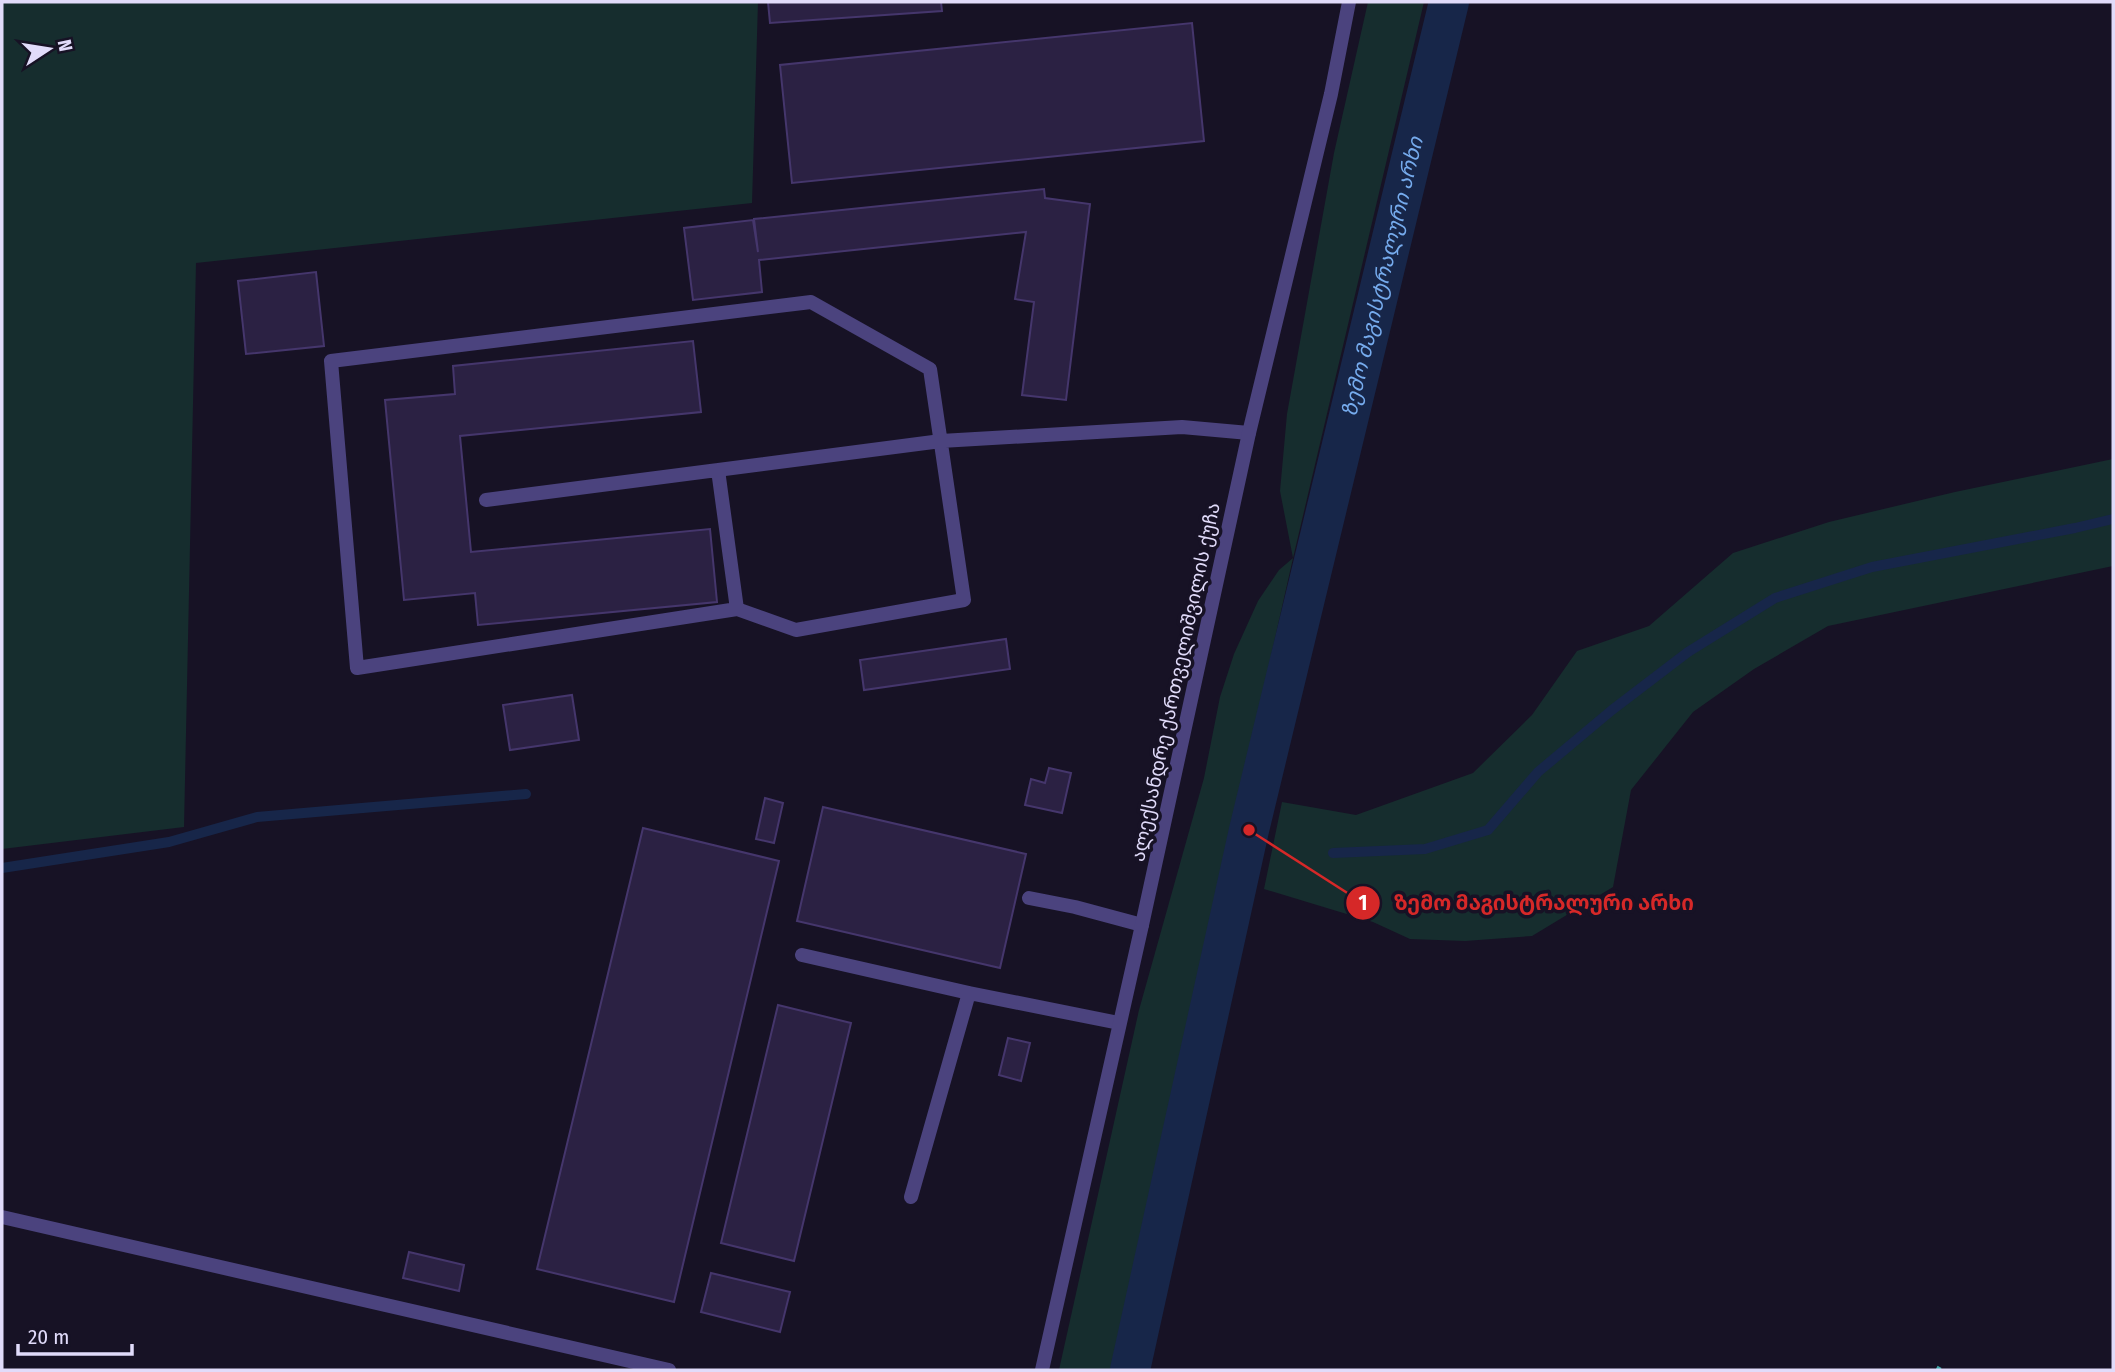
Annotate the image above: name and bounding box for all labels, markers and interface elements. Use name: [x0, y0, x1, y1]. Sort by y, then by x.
north arrow: [14, 14, 84, 84]
text: N: [53, 38, 78, 54]
water label: ზემო მაგისტრალური არხი: [1336, 133, 1429, 419]
street label: ალექსანდრე ქართველიშვილის ქუჩა: [1126, 501, 1226, 864]
callout: ზემო მაგისტრალური არხი: [1345, 882, 1708, 924]
text: 1: [1359, 890, 1367, 916]
text: ზემო მაგისტრალური არხი: [1394, 890, 1694, 916]
scale bar: [18, 1312, 131, 1356]
text: 20 m: [28, 1324, 69, 1350]

